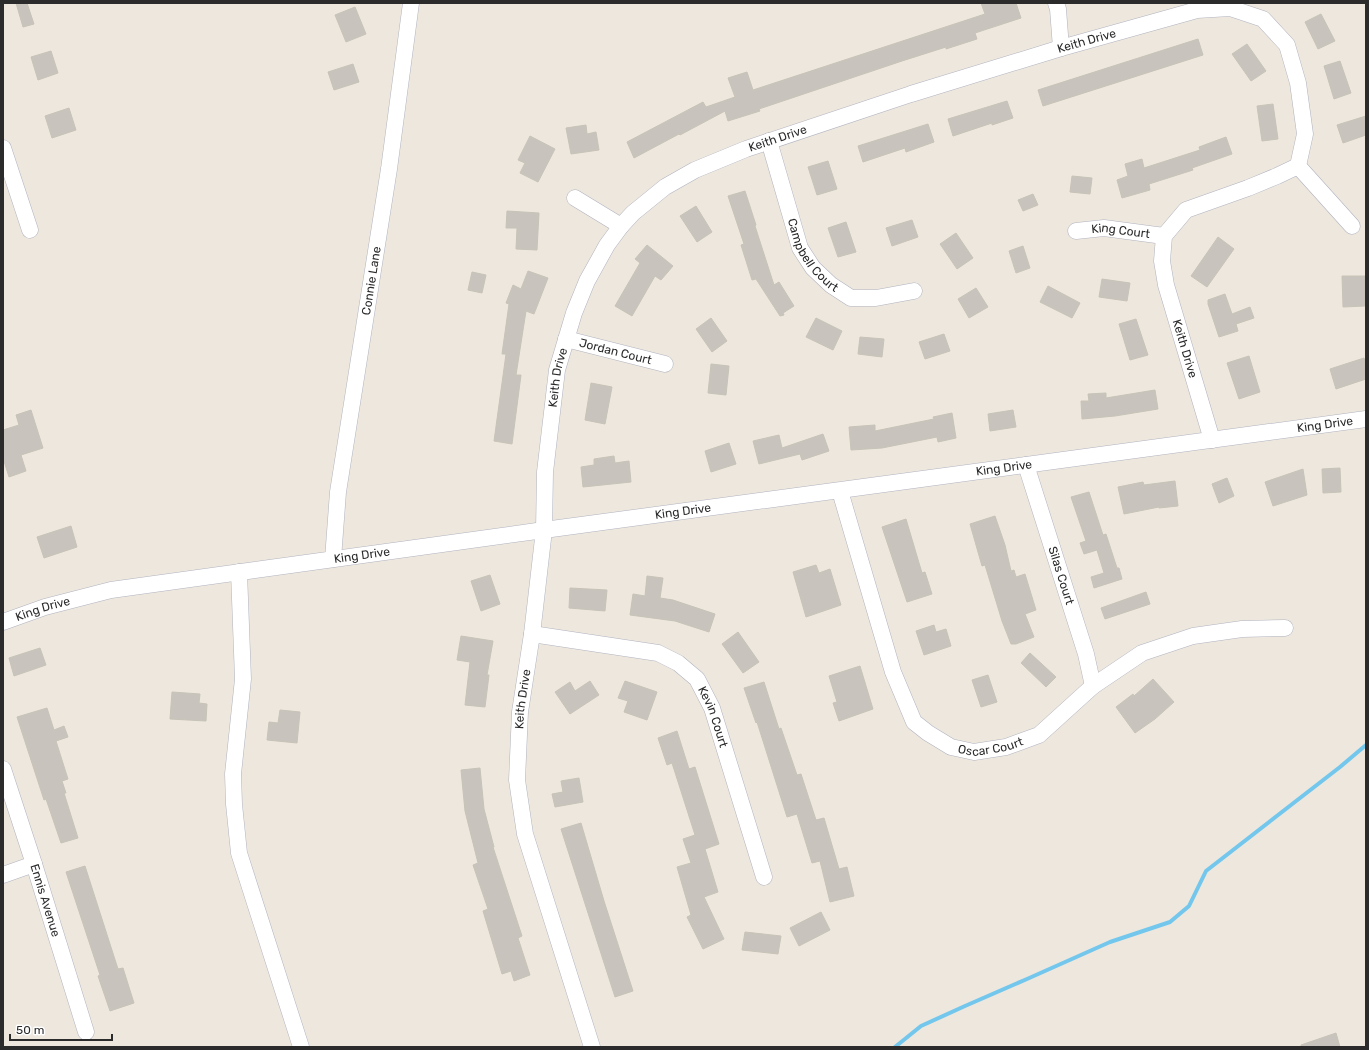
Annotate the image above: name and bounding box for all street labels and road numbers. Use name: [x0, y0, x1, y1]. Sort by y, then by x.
street label: Keith Drive: [1055, 26, 1118, 56]
street label: Keith Drive: [747, 122, 809, 155]
street label: Campbell Court: [785, 217, 841, 295]
street label: King Court: [1091, 221, 1151, 241]
street label: Connie Lane: [359, 245, 384, 316]
street label: Keith Drive: [1170, 318, 1200, 380]
street label: Jordan Court: [578, 336, 653, 367]
street label: Keith Drive: [546, 346, 570, 408]
street label: King Drive: [1296, 414, 1354, 435]
street label: King Drive: [975, 457, 1033, 479]
street label: King Drive: [654, 501, 712, 522]
street label: King Drive: [333, 544, 391, 566]
street label: Silas Court: [1045, 545, 1077, 607]
street label: King Drive: [14, 594, 72, 624]
street label: Keith Drive: [512, 668, 534, 729]
street label: Kevin Court: [695, 684, 731, 750]
street label: Oscar Court: [957, 734, 1025, 759]
street label: Ennis Avenue: [27, 862, 63, 939]

